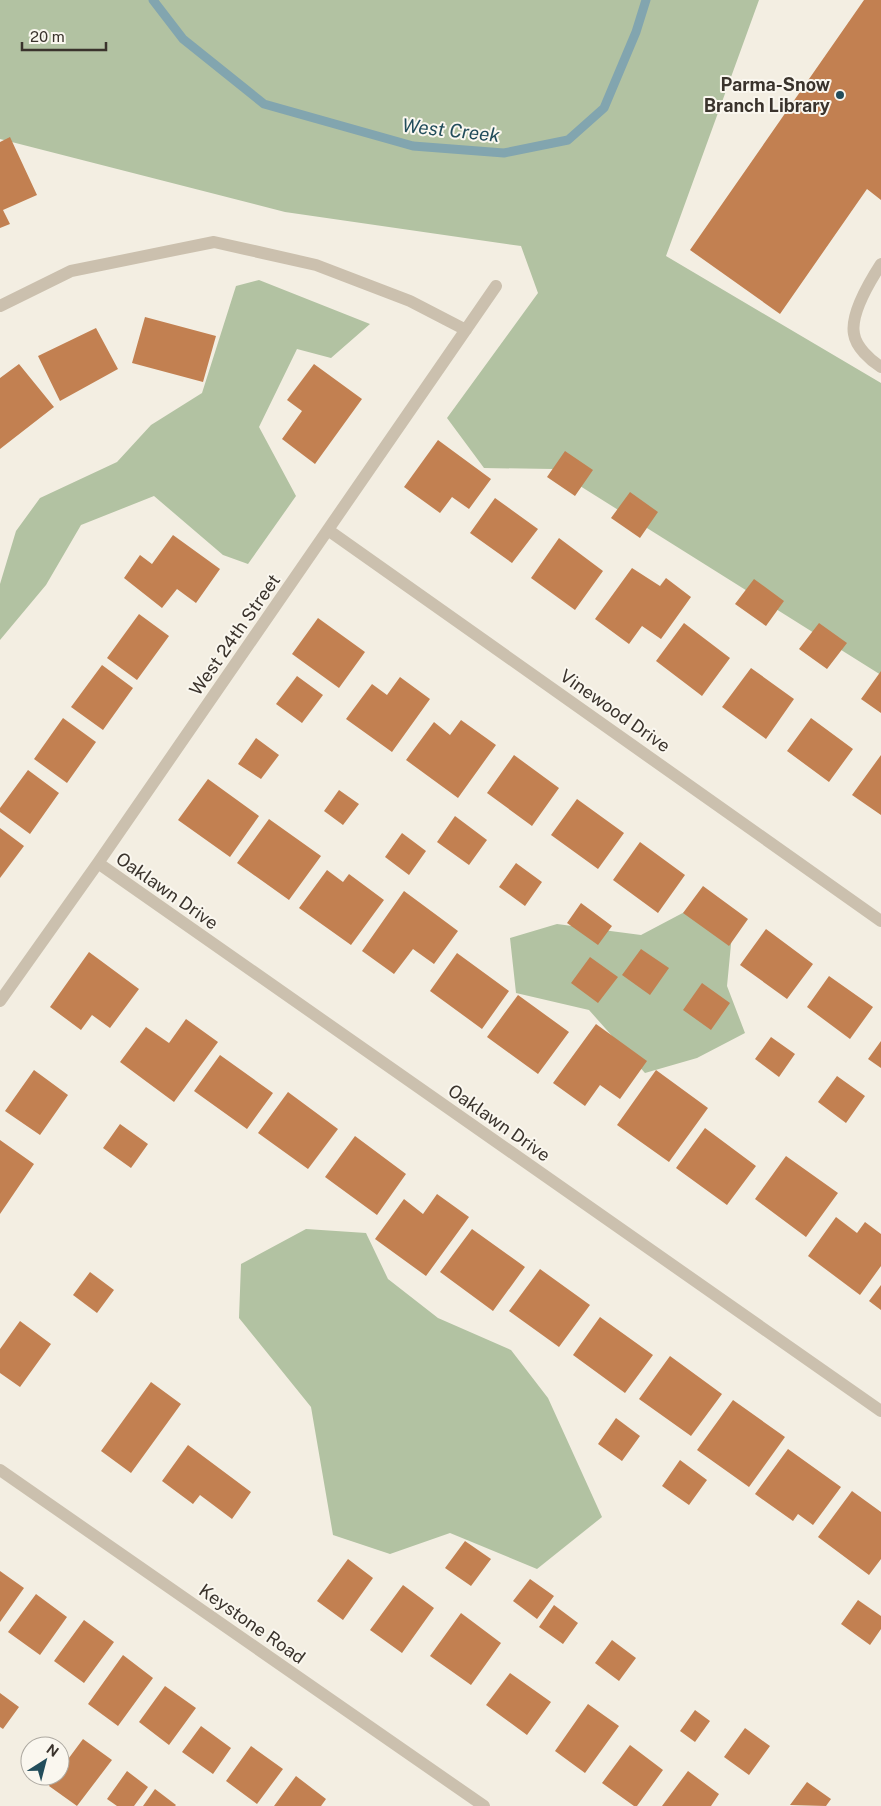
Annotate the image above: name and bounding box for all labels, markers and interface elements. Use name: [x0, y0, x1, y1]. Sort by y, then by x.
scale bar: [22, 20, 106, 52]
text: 20 m: [30, 28, 65, 45]
place label: Parma-Snow Branch Library: [704, 74, 830, 116]
marker: Parma-Snow Branch Library: [834, 89, 846, 101]
water label: West Creek: [401, 114, 502, 146]
street label: West 24th Street: [185, 570, 284, 699]
street label: Vinewood Drive: [556, 665, 674, 756]
street label: Oaklawn Drive: [112, 848, 222, 934]
street label: Oaklawn Drive: [444, 1080, 554, 1166]
street label: Keystone Road: [195, 1579, 309, 1668]
north arrow: [20, 1736, 70, 1786]
text: N: [44, 1741, 62, 1760]

